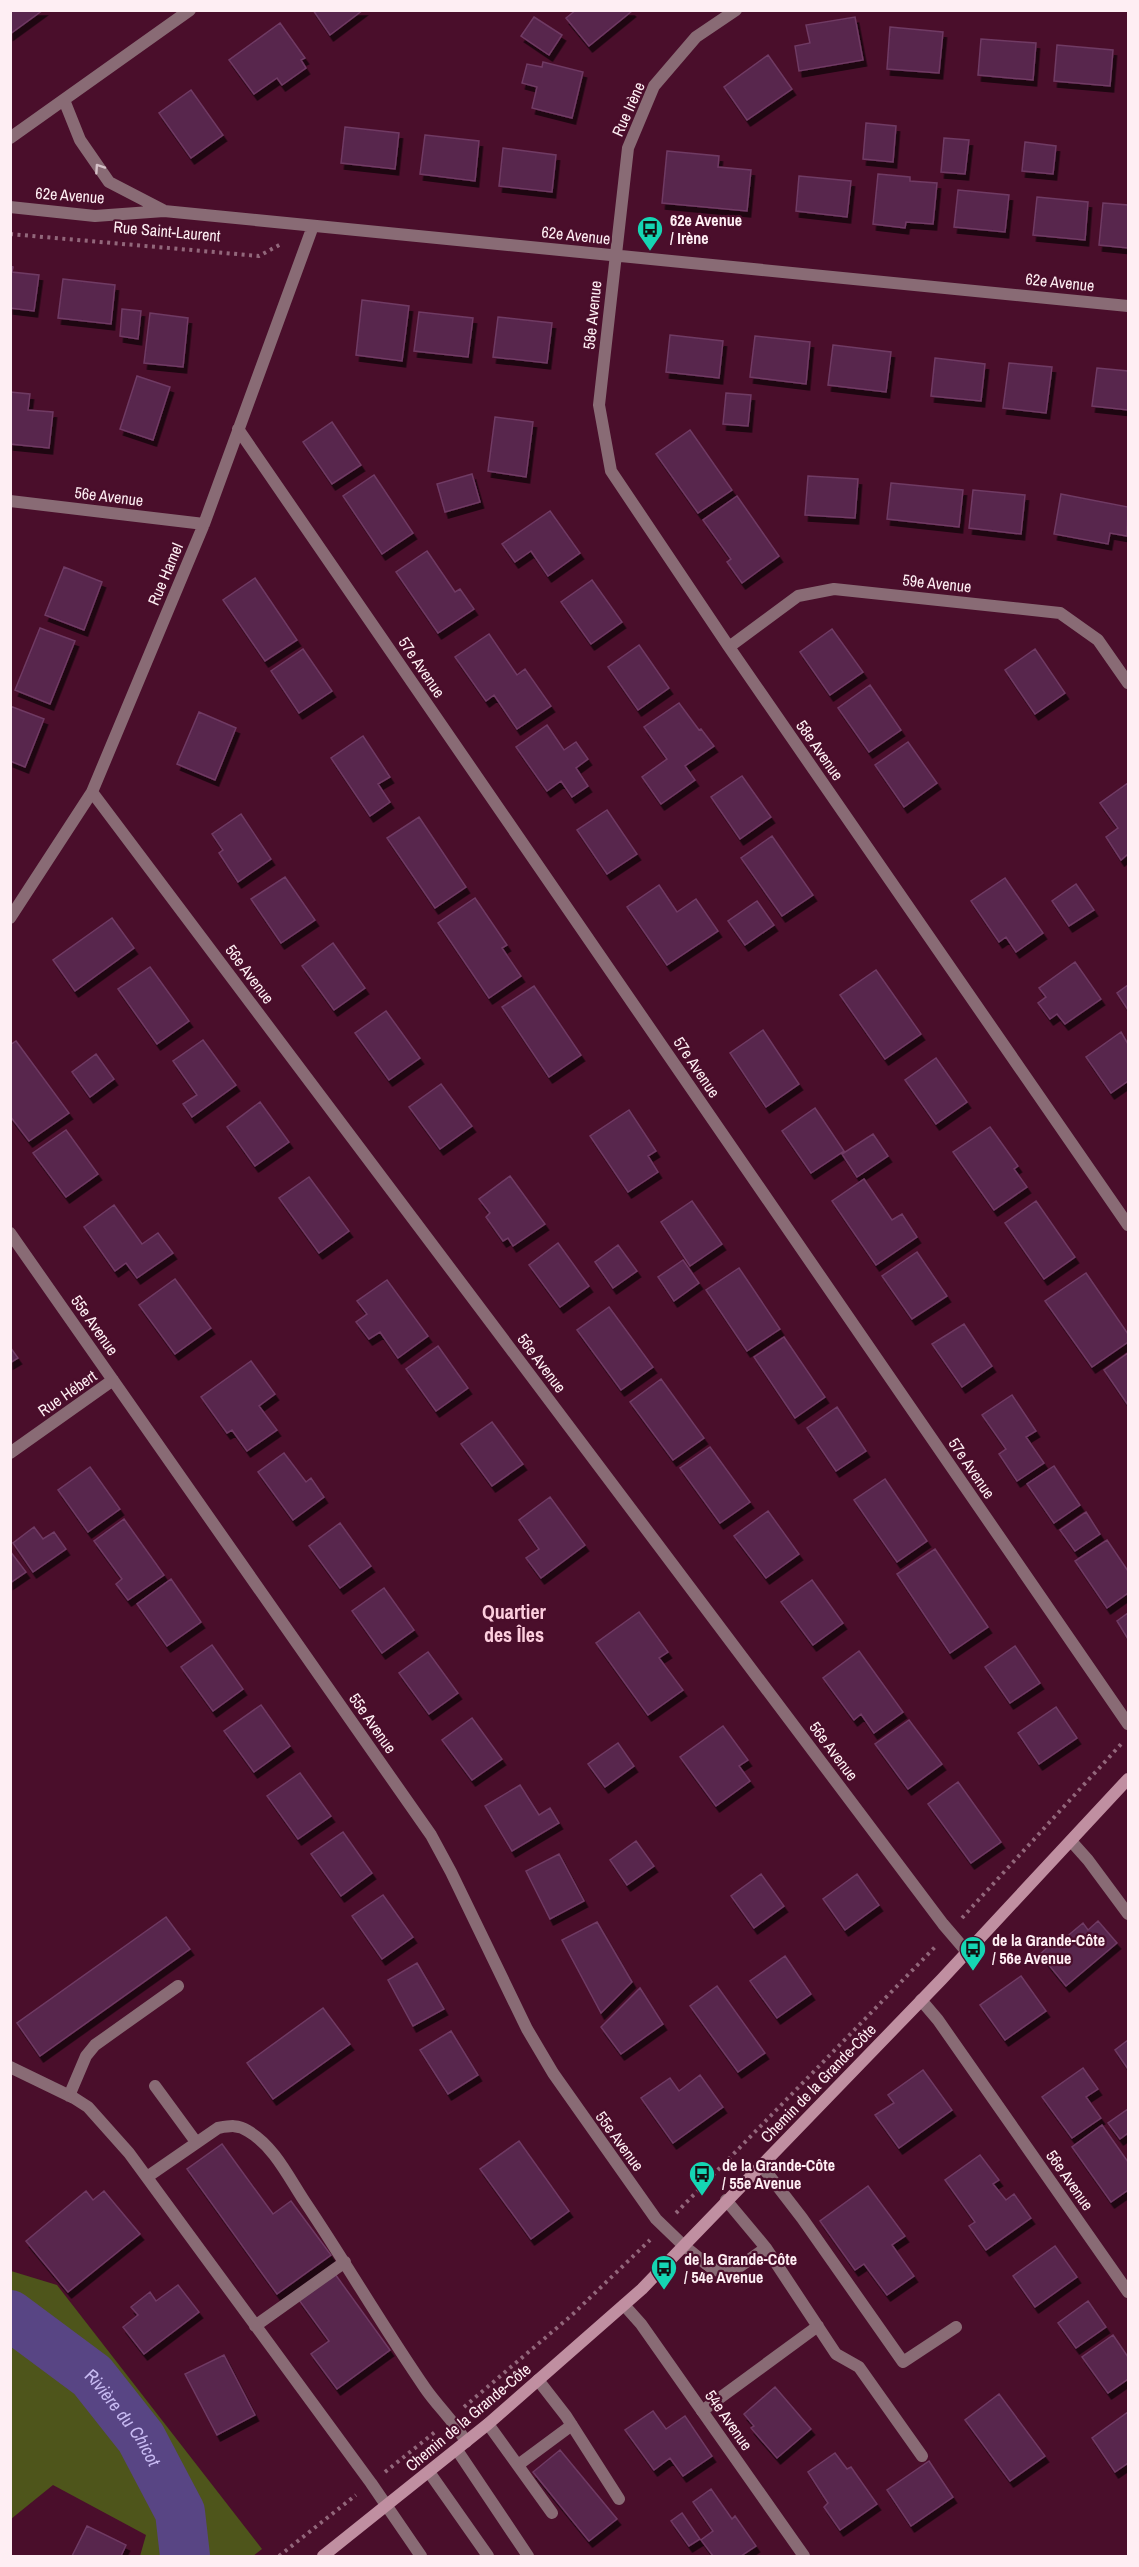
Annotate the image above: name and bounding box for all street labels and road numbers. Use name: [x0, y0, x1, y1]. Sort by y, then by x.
street label: Rue Irène: [606, 78, 650, 140]
street label: 62e Avenue: [35, 182, 105, 208]
street label: Rue Saint-Laurent: [113, 215, 222, 247]
street label: 62e Avenue: [540, 220, 612, 250]
street label: 62e Avenue: [1024, 267, 1096, 297]
street label: 58e Avenue: [577, 279, 607, 351]
street label: 56e Avenue: [73, 481, 145, 511]
street label: Rue Hamel: [142, 539, 188, 609]
street label: 59e Avenue: [901, 568, 973, 598]
street label: 57e Avenue: [394, 632, 450, 702]
street label: 58e Avenue: [791, 715, 849, 785]
street label: 56e Avenue: [220, 940, 280, 1008]
street label: 57e Avenue: [669, 1032, 725, 1102]
street label: 55e Avenue: [66, 1290, 124, 1360]
street label: 56e Avenue: [512, 1329, 572, 1397]
street label: Rue Hébert: [33, 1365, 101, 1421]
street label: 57e Avenue: [944, 1433, 1000, 1503]
street label: 55e Avenue: [344, 1688, 402, 1758]
street label: 56e Avenue: [804, 1717, 864, 1785]
street label: Chemin de la Grande-Côte: [755, 2019, 881, 2147]
street label: 55e Avenue: [591, 2107, 649, 2175]
street label: 56e Avenue: [1041, 2145, 1099, 2215]
street label: Chemin de la Grande-Côte: [401, 2358, 535, 2476]
street label: 54e Avenue: [700, 2385, 758, 2455]

